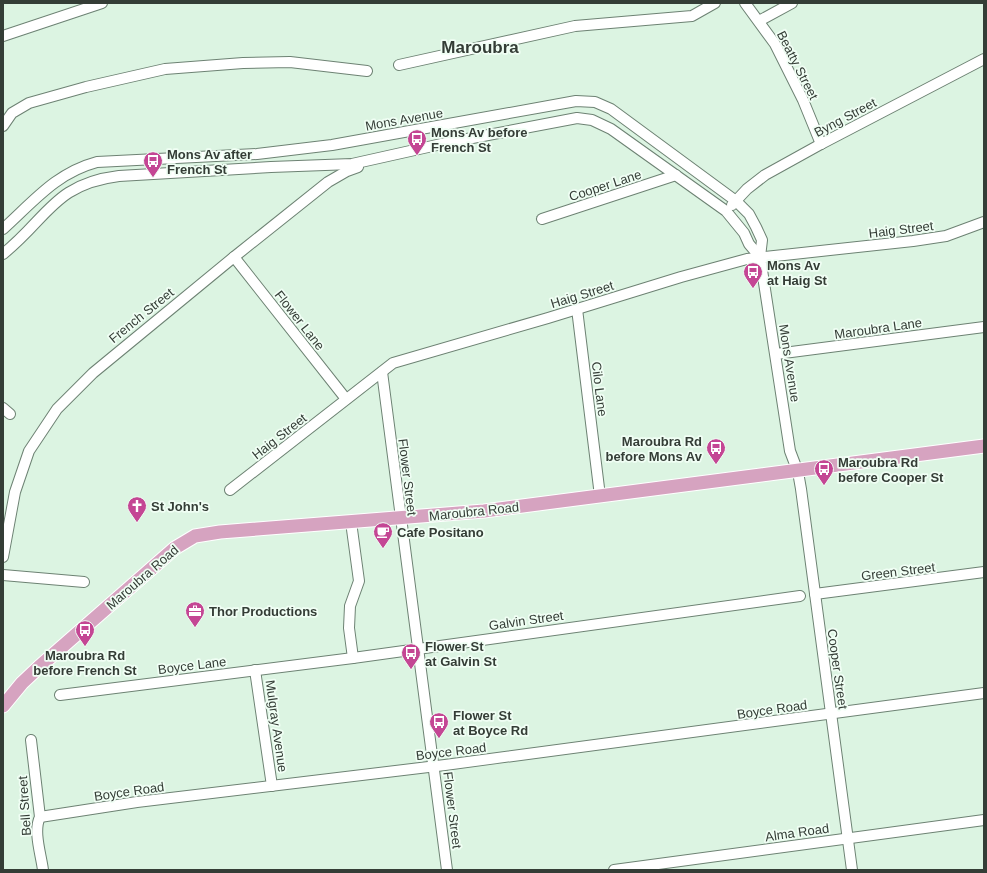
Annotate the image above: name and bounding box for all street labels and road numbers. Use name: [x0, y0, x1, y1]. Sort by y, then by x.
street label: Beatty Street: [774, 28, 821, 102]
street label: Byng Street: [812, 95, 879, 140]
street label: Mons Avenue: [364, 105, 444, 134]
street label: Cooper Lane: [567, 167, 643, 204]
street label: Haig Street: [868, 218, 935, 241]
street label: Haig Street: [549, 278, 616, 311]
street label: French Street: [106, 285, 177, 346]
street label: Flower Lane: [272, 288, 328, 353]
street label: Maroubra Lane: [833, 315, 923, 342]
street label: Mons Avenue: [776, 323, 803, 403]
street label: Cilo Lane: [589, 361, 610, 417]
street label: Haig Street: [249, 410, 310, 462]
street label: Flower Street: [395, 438, 420, 517]
street label: Maroubra Road: [428, 499, 520, 524]
street label: Maroubra Road: [103, 542, 181, 613]
street label: Green Street: [860, 559, 936, 583]
street label: Galvin Street: [488, 608, 565, 633]
street label: Cooper Street: [824, 628, 851, 711]
street label: Boyce Lane: [157, 654, 227, 677]
street label: Mulgray Avenue: [263, 679, 290, 773]
street label: Boyce Road: [736, 697, 808, 722]
street label: Boyce Road: [415, 740, 487, 763]
street label: Flower Street: [440, 771, 465, 850]
street label: Bell Street: [15, 775, 34, 836]
street label: Boyce Road: [93, 779, 165, 804]
street label: Alma Road: [764, 821, 830, 844]

